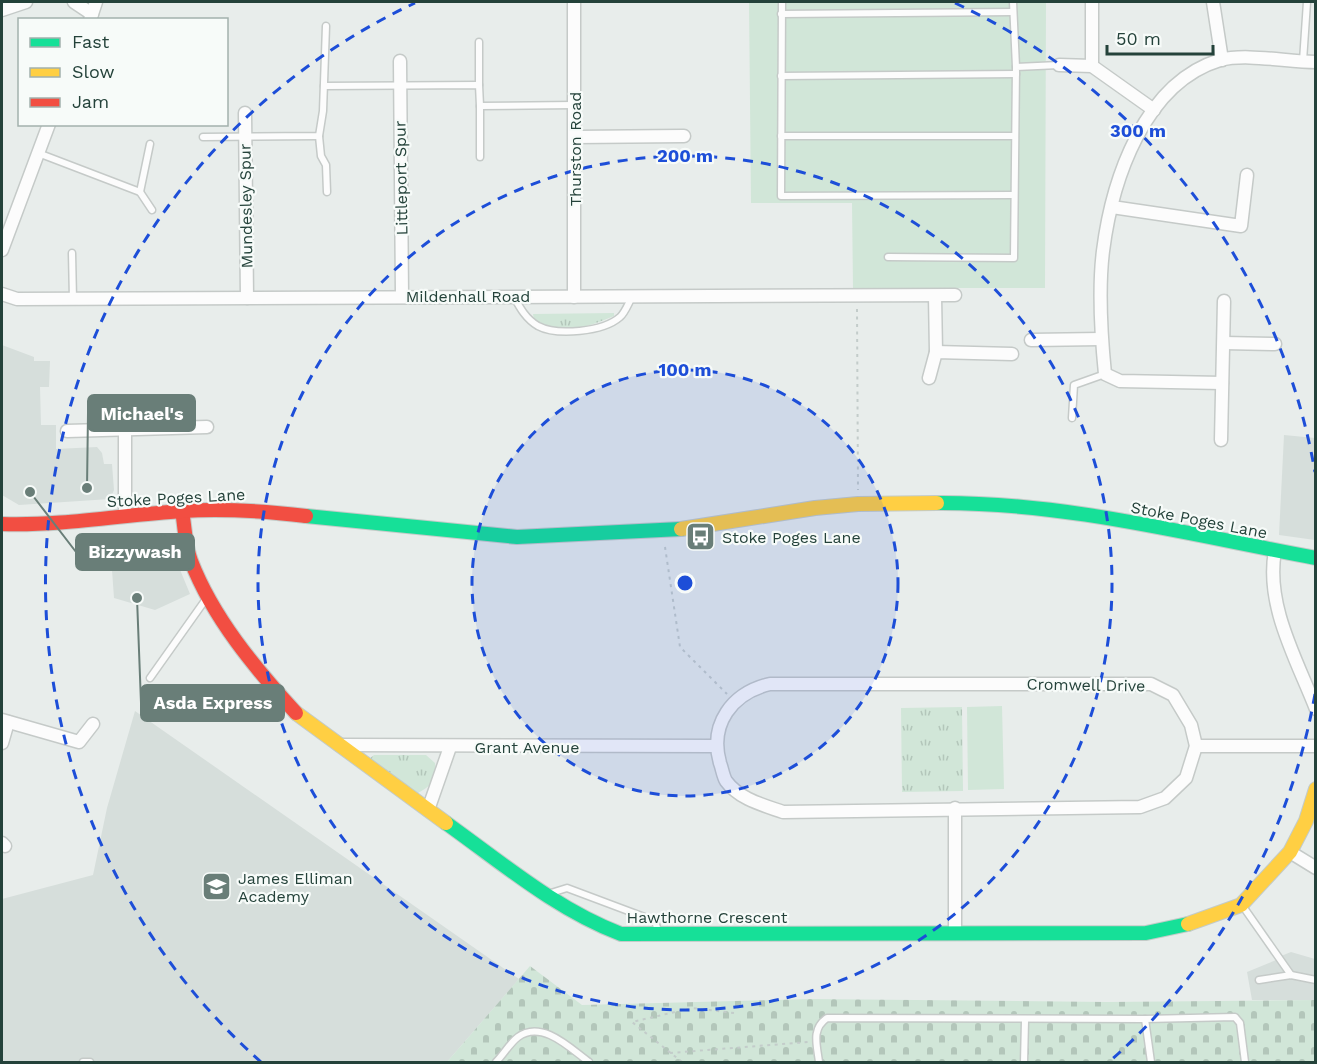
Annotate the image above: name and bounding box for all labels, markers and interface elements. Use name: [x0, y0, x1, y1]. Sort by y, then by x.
legend: [18, 18, 228, 126]
scale bar: [1107, 18, 1214, 56]
text: 50 m: [1116, 28, 1161, 49]
text: Fast: [72, 31, 110, 52]
text: Slow: [72, 61, 115, 82]
text: Jam: [72, 91, 109, 112]
street label: Thurston Road: [566, 92, 585, 206]
street label: Littleport Spur: [390, 120, 412, 236]
text: 300 m: [1110, 120, 1166, 141]
street label: Mundesley Spur: [235, 143, 257, 269]
text: 200 m: [657, 145, 713, 166]
street label: Mildenhall Road: [406, 287, 530, 306]
text: 100 m: [658, 359, 712, 380]
callout: Michael's: [88, 395, 195, 431]
text: Michael's: [100, 403, 184, 424]
street label: Stoke Poges Lane: [106, 485, 246, 511]
street label: Stoke Poges Lane: [1129, 497, 1269, 543]
bus stop icon: Stoke Poges Lane: [685, 521, 717, 553]
place label: Stoke Poges Lane: [722, 528, 861, 547]
callout: Bizzywash: [76, 534, 194, 570]
text: Bizzywash: [88, 541, 182, 562]
centre of rings: [675, 573, 695, 593]
street label: Cromwell Drive: [1026, 674, 1146, 696]
callout: Asda Express: [141, 685, 284, 721]
text: Asda Express: [154, 692, 273, 713]
street label: Grant Avenue: [475, 738, 579, 757]
place label: James Elliman Academy: [238, 869, 353, 906]
school or university icon: James Elliman Academy: [201, 871, 233, 903]
street label: Hawthorne Crescent: [627, 908, 788, 927]

